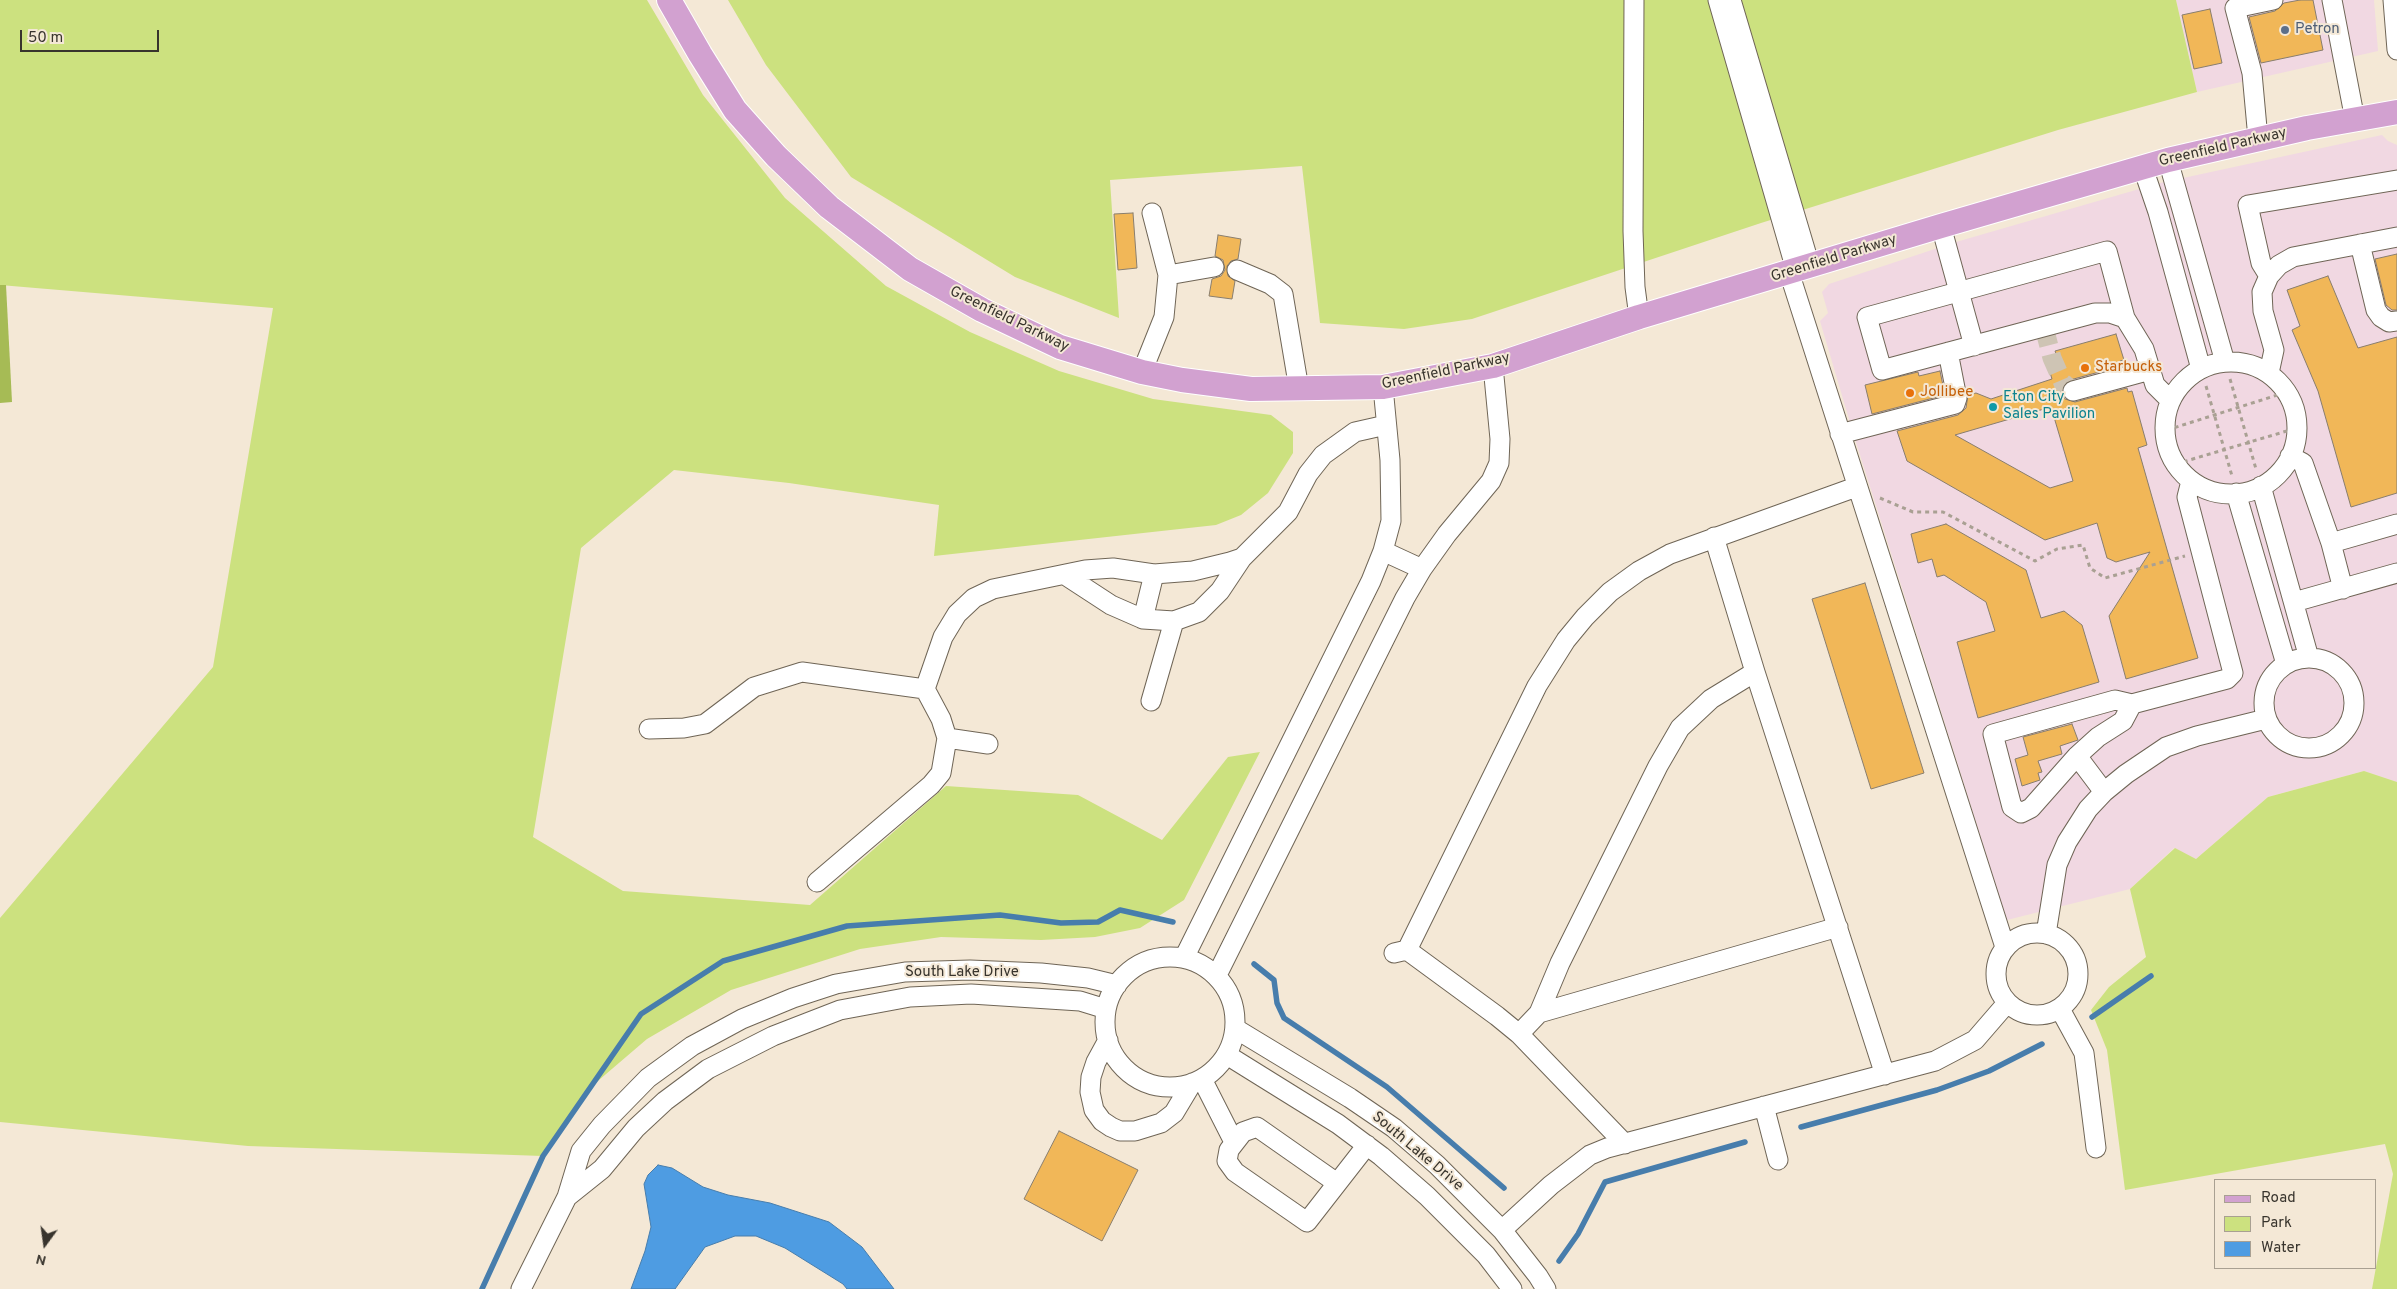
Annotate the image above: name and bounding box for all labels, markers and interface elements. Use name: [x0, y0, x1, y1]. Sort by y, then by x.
scale bar: [22, 20, 161, 52]
place label: Petron: [2295, 21, 2340, 39]
marker: Petron: [2279, 24, 2291, 36]
text: 50 m: [28, 29, 63, 48]
street label: Greenfield Parkway: [2157, 125, 2289, 171]
street label: Greenfield Parkway: [1769, 231, 1899, 287]
street label: Greenfield Parkway: [946, 283, 1072, 357]
street label: Greenfield Parkway: [1380, 350, 1512, 394]
place label: Starbucks: [2095, 359, 2162, 377]
marker: Starbucks: [2079, 362, 2091, 374]
place label: Jollibee: [1920, 384, 1973, 402]
marker: Jollibee: [1904, 387, 1916, 399]
place label: Eton City Sales Pavilion: [2003, 389, 2095, 424]
marker: Eton City Sales Pavilion: [1987, 401, 1999, 413]
street label: South Lake Drive: [905, 964, 1019, 982]
street label: South Lake Drive: [1368, 1109, 1466, 1195]
legend: [2214, 1179, 2377, 1269]
text: Road: [2261, 1189, 2296, 1208]
text: Park: [2261, 1214, 2292, 1233]
north arrow: [20, 1219, 70, 1269]
text: Water: [2261, 1239, 2300, 1258]
text: N: [34, 1250, 48, 1269]

